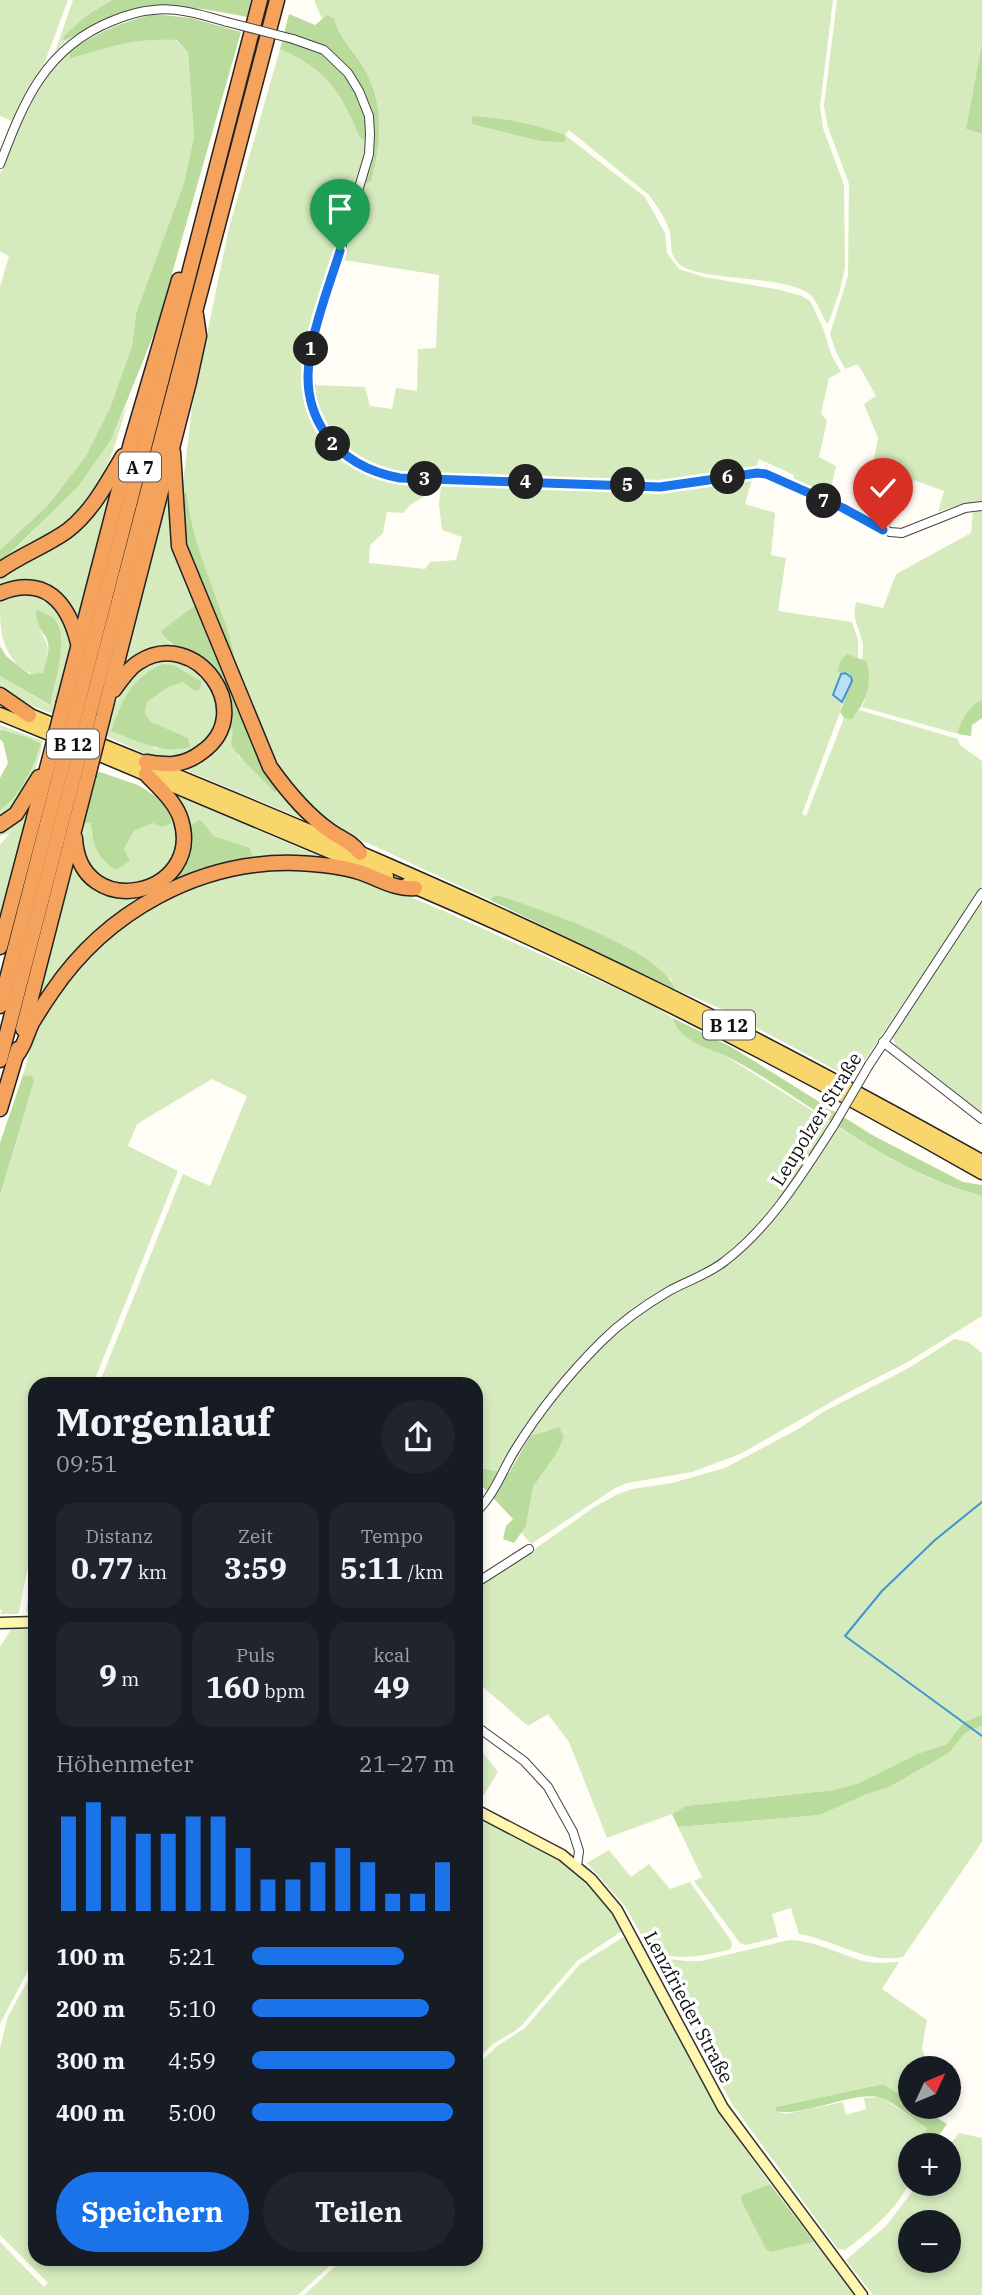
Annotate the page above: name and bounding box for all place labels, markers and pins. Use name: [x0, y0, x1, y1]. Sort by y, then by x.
pin: [310, 179, 370, 251]
pin: 1: [294, 332, 328, 366]
pin: 2: [316, 426, 350, 462]
pin: [853, 458, 913, 530]
pin: 6: [710, 460, 746, 494]
pin: 3: [408, 462, 442, 496]
pin: 4: [508, 464, 544, 500]
pin: 5: [610, 468, 646, 503]
pin: 7: [806, 484, 842, 518]

